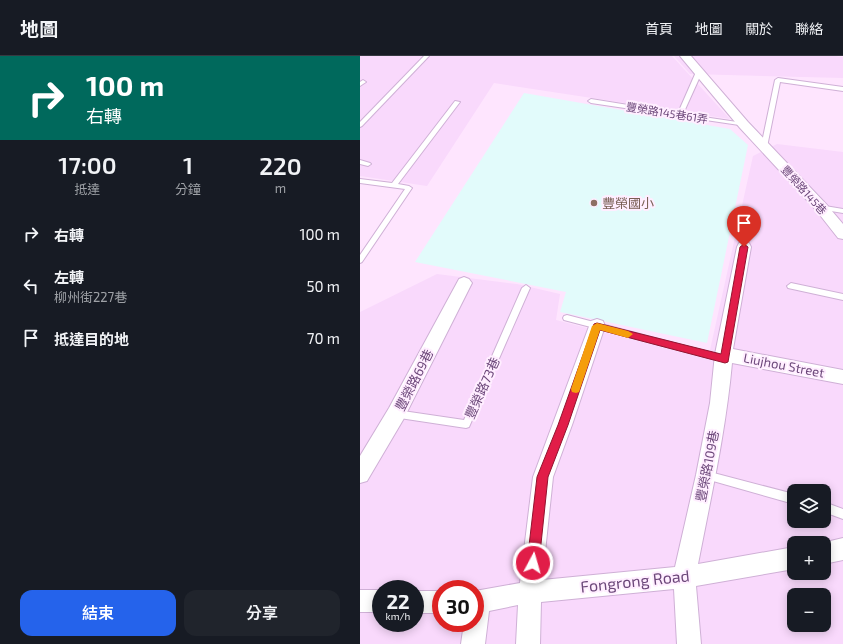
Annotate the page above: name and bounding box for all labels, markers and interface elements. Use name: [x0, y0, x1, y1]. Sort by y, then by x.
text: 地圖: [20, 17, 58, 40]
text: 首頁: [645, 20, 673, 37]
text: 地圖: [695, 20, 723, 37]
text: 關於: [745, 20, 773, 37]
text: 聯絡: [795, 20, 823, 37]
text: 100 m: [86, 68, 164, 102]
icon: right: [20, 72, 72, 124]
street label: 豐榮路145巷61弄: [625, 100, 709, 125]
text: 右轉: [86, 105, 122, 127]
text: 17:00: [58, 150, 117, 179]
text: 1: [183, 150, 193, 179]
text: 220: [259, 151, 302, 180]
street label: 豐榮路145巷: [779, 163, 830, 217]
text: m: [275, 180, 286, 196]
text: 抵達: [74, 181, 100, 197]
text: 分鐘: [175, 181, 201, 197]
place label: 豐榮國小: [602, 195, 654, 211]
marker: 豐榮國小: [589, 198, 599, 208]
pin: [727, 206, 761, 247]
icon: arrive: [733, 212, 755, 234]
icon: right: [20, 223, 42, 245]
text: 100 m: [299, 225, 340, 243]
text: 右轉: [54, 226, 84, 244]
text: 左轉: [54, 268, 84, 286]
icon: left: [20, 275, 42, 297]
text: 50 m: [306, 277, 340, 295]
text: 柳州街227巷: [54, 289, 127, 305]
icon: arrive: [20, 327, 42, 349]
text: 70 m: [307, 329, 340, 347]
text: 抵達目的地: [54, 330, 129, 348]
street label: 豐榮路69巷: [392, 347, 436, 413]
street label: Liujhou Street: [742, 349, 826, 381]
street label: 豐榮路73巷: [461, 355, 503, 421]
street label: 豐榮路109巷: [692, 429, 722, 503]
map controls: [787, 484, 831, 632]
button: layers: [787, 484, 831, 528]
button: +: [787, 536, 831, 580]
position arrow: [512, 542, 554, 584]
street label: Fongrong Road: [579, 565, 690, 596]
speed limit sign: 30: [432, 580, 484, 632]
button: −: [787, 588, 831, 632]
text: 22: [386, 589, 410, 613]
button: 結束: [20, 590, 176, 636]
button: 分享: [184, 590, 340, 636]
text: km/h: [386, 610, 410, 622]

